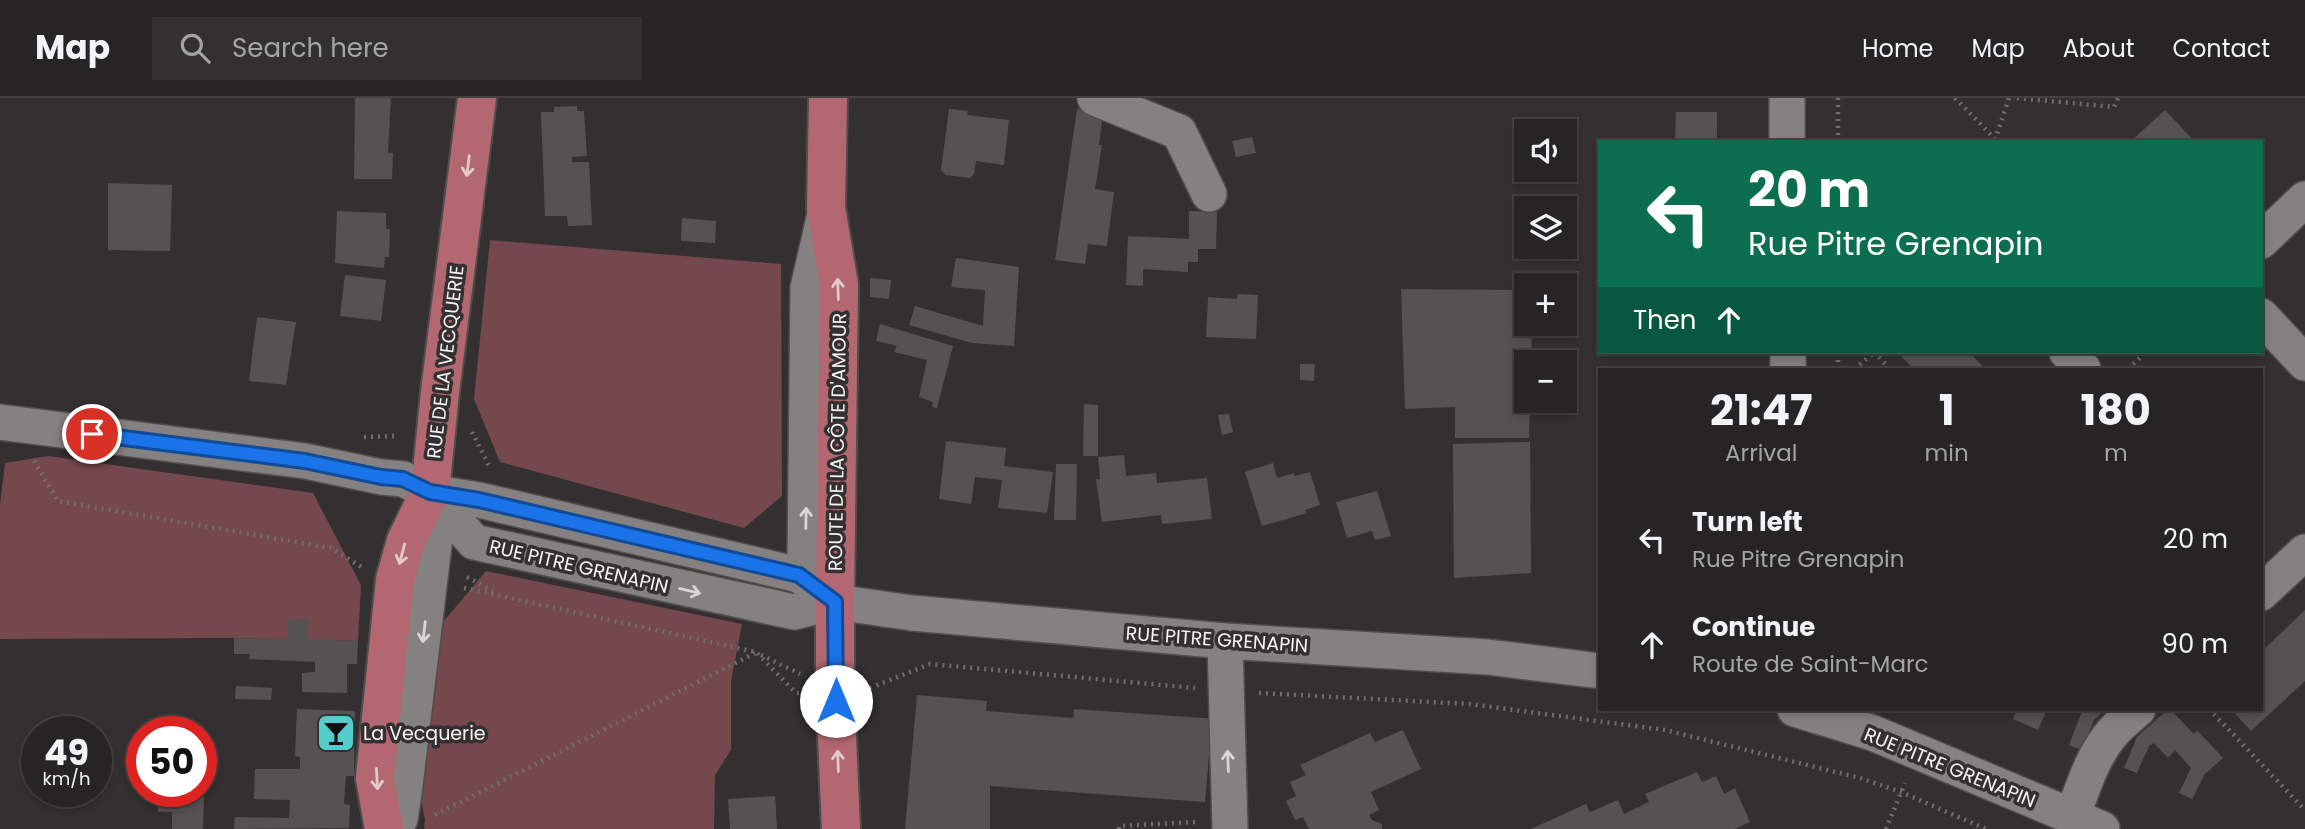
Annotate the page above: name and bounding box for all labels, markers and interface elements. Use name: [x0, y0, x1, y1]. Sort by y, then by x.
search box: [152, 17, 642, 80]
text: Map: [35, 24, 110, 71]
icon: search: [176, 29, 214, 67]
text: Search here: [232, 30, 389, 66]
text: Home: [1862, 32, 1934, 65]
text: Map: [1972, 32, 2025, 65]
text: About: [2063, 32, 2134, 65]
text: Contact: [2172, 32, 2270, 65]
map controls: [1514, 119, 1577, 413]
button: sound: [1514, 119, 1577, 182]
one-way arrow: [462, 154, 475, 177]
text: 20 m: [1748, 156, 1870, 224]
icon: left: [1633, 168, 1724, 259]
button: layers: [1514, 196, 1577, 259]
text: Rue Pitre Grenapin: [1748, 221, 2043, 266]
street label: RUE DE LA VECQUERIE: [420, 264, 471, 460]
button: +: [1514, 273, 1577, 336]
one-way arrow: [832, 278, 845, 301]
icon: ahead: [1710, 301, 1748, 339]
text: Then: [1633, 302, 1696, 338]
street label: ROUTE DE LA CÔTE D'AMOUR: [822, 313, 853, 571]
button: −: [1514, 350, 1577, 413]
text: 21:47: [1710, 381, 1813, 440]
text: 1: [1939, 381, 1954, 440]
text: 180: [2081, 381, 2151, 440]
pin: [62, 404, 122, 464]
icon: arrive: [73, 415, 111, 453]
text: Arrival: [1725, 437, 1797, 469]
text: min: [1925, 437, 1969, 469]
text: m: [2104, 437, 2128, 469]
text: Turn left: [1692, 504, 1803, 540]
one-way arrow: [799, 507, 812, 530]
icon: left: [1633, 521, 1671, 559]
text: 20 m: [2163, 521, 2228, 557]
street label: RUE PITRE GRENAPIN: [487, 533, 671, 600]
one-way arrow: [395, 542, 408, 565]
text: Rue Pitre Grenapin: [1692, 543, 1904, 575]
one-way arrow: [679, 585, 701, 598]
text: Continue: [1692, 609, 1815, 645]
street label: RUE PITRE GRENAPIN: [1125, 620, 1309, 659]
one-way arrow: [417, 621, 430, 643]
icon: ahead: [1633, 626, 1671, 664]
text: 90 m: [2162, 626, 2228, 662]
text: Route de Saint-Marc: [1692, 648, 1929, 680]
position arrow: [799, 664, 873, 738]
bar icon: La Vecquerie: [315, 712, 357, 754]
speed limit sign: 50: [126, 716, 217, 807]
place label: La Vecquerie: [363, 720, 486, 747]
street label: RUE PITRE GRENAPIN: [1860, 721, 2040, 814]
text: 49: [44, 728, 89, 777]
one-way arrow: [831, 750, 844, 773]
one-way arrow: [1221, 750, 1235, 773]
text: km/h: [43, 766, 90, 791]
one-way arrow: [370, 767, 383, 790]

